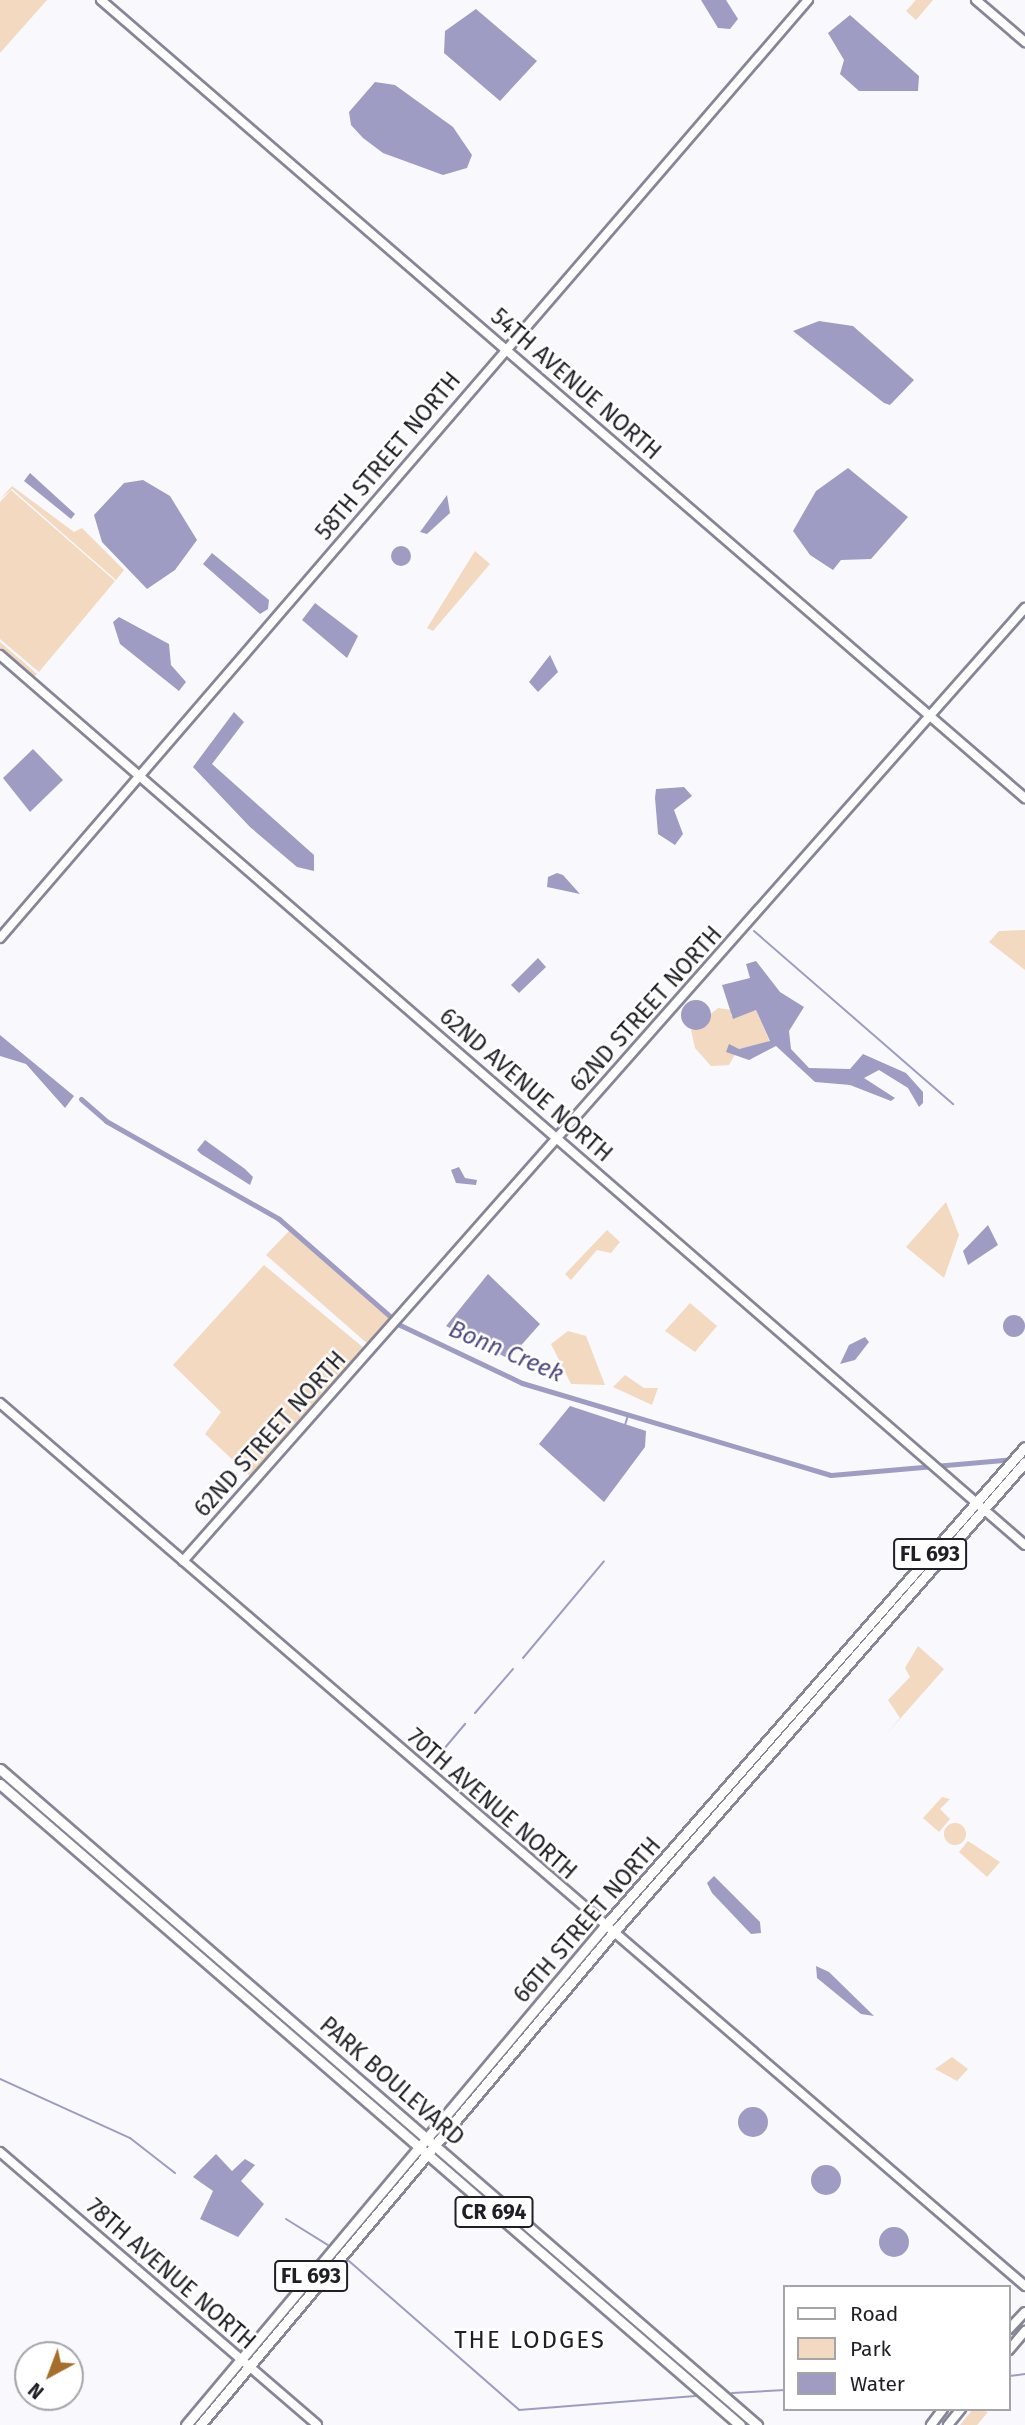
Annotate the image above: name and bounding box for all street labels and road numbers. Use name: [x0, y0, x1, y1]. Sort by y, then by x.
street label: 54TH AVENUE NORTH: [485, 303, 667, 465]
street label: 58TH STREET NORTH: [310, 367, 466, 545]
street label: 62ND STREET NORTH: [564, 921, 728, 1097]
street label: 62ND AVENUE NORTH: [434, 1002, 618, 1168]
street label: 62ND STREET NORTH: [188, 1346, 352, 1522]
road number: FL 693: [892, 1536, 968, 1572]
street label: 70TH AVENUE NORTH: [402, 1723, 582, 1885]
street label: 66TH STREET NORTH: [508, 1832, 666, 2008]
street label: PARK BOULEVARD: [314, 2011, 470, 2151]
street label: 78TH AVENUE NORTH: [81, 2193, 261, 2355]
road number: CR 694: [454, 2194, 534, 2230]
road number: FL 693: [272, 2258, 350, 2294]

